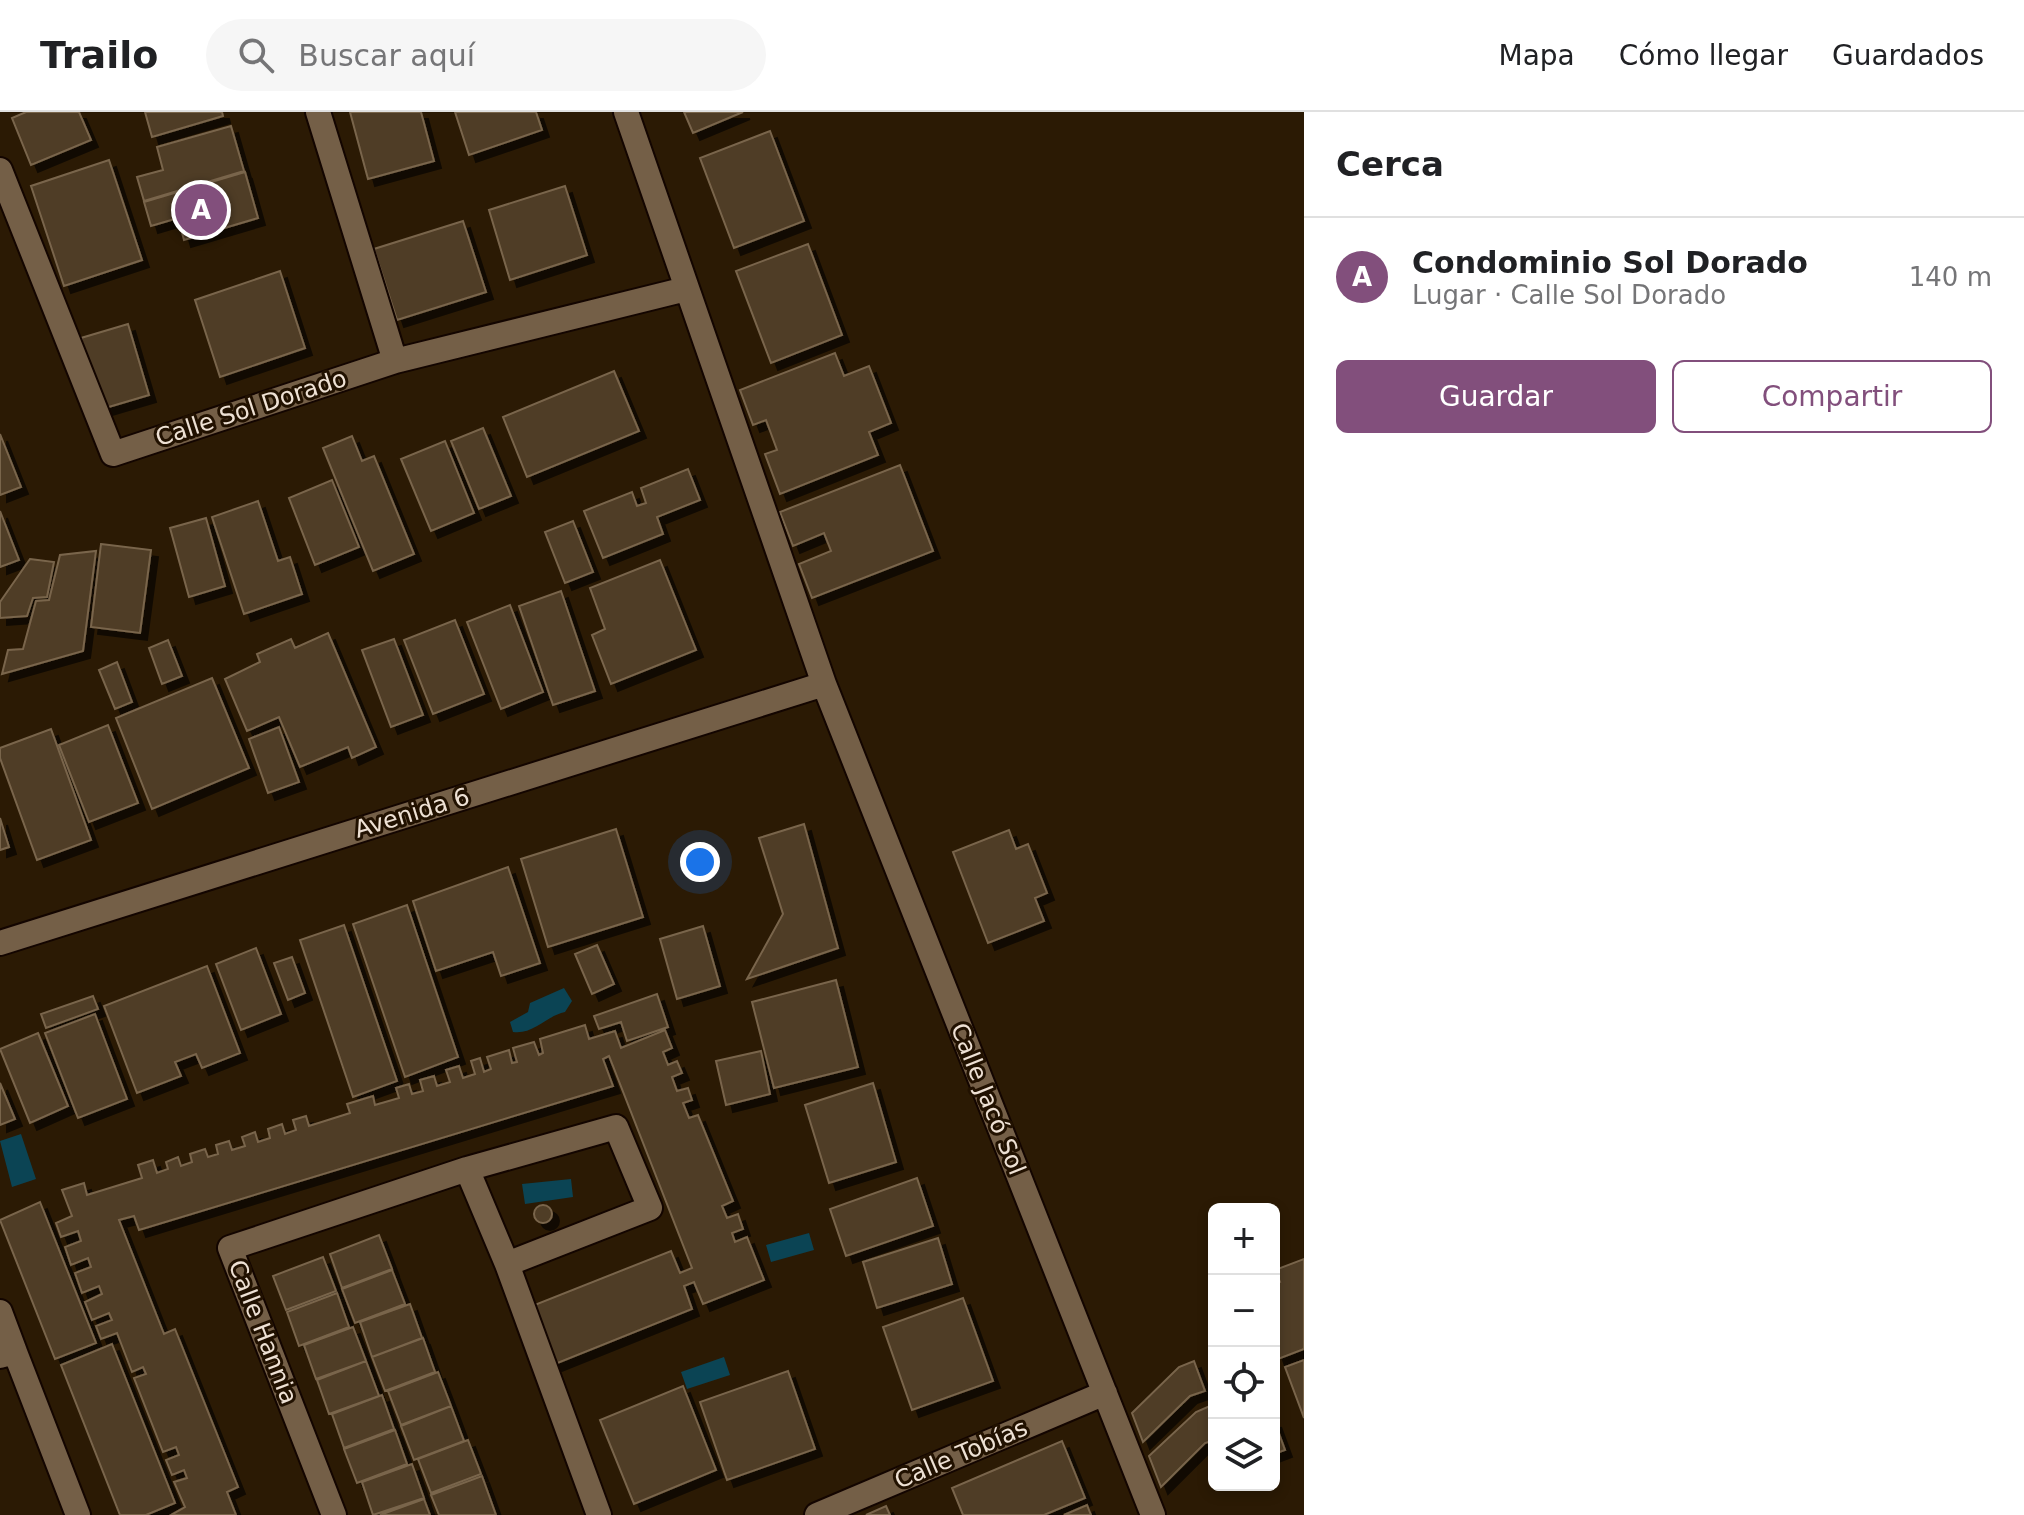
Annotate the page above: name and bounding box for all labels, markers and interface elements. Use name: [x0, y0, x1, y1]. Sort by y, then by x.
search box: [206, 19, 766, 91]
text: Trailo: [40, 33, 158, 77]
icon: search: [234, 33, 278, 77]
text: Buscar aquí: [298, 38, 475, 73]
text: Mapa: [1498, 39, 1575, 72]
text: Cómo llegar: [1619, 39, 1788, 72]
text: Guardados: [1832, 39, 1984, 72]
text: Cerca: [1336, 144, 1444, 184]
pin: A: [175, 180, 227, 240]
text: Condominio Sol Dorado: [1412, 245, 1808, 280]
text: A: [1352, 262, 1372, 292]
text: 140 m: [1909, 262, 1992, 292]
text: Lugar · Calle Sol Dorado: [1412, 280, 1726, 310]
button: Guardar: [1336, 360, 1656, 433]
button: Compartir: [1672, 360, 1992, 433]
street label: Calle Sol Dorado: [152, 364, 350, 452]
street label: Avenida 6: [351, 782, 473, 844]
your location: [680, 842, 720, 882]
street label: Calle Jacó Sol: [945, 1019, 1031, 1179]
map controls: [1208, 1203, 1280, 1491]
button: +: [1208, 1203, 1280, 1275]
street label: Calle Hannia: [223, 1256, 303, 1408]
button: −: [1208, 1275, 1280, 1347]
button: locate: [1208, 1347, 1280, 1419]
street label: Calle Tobías: [890, 1413, 1032, 1495]
button: layers: [1208, 1419, 1280, 1491]

